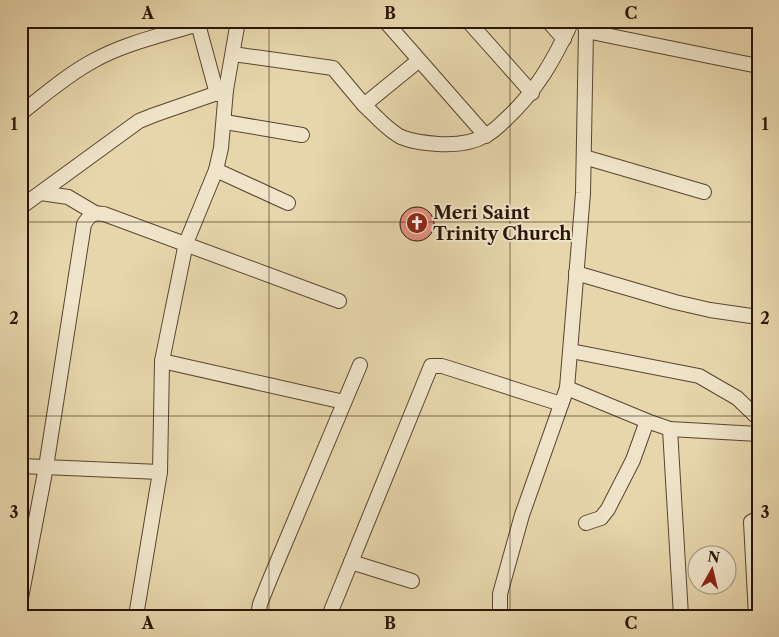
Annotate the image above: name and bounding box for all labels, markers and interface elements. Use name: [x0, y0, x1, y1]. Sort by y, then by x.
text: A: [141, 3, 155, 23]
text: B: [384, 3, 396, 23]
text: C: [625, 3, 637, 23]
text: 1: [10, 114, 18, 134]
text: 1: [761, 114, 769, 134]
place label: Meri Saint Trinity Church: [433, 202, 572, 245]
church icon: Meri Saint Trinity Church: [405, 211, 429, 235]
text: 2: [9, 308, 19, 328]
text: 2: [760, 308, 770, 328]
text: 3: [9, 502, 19, 522]
text: 3: [760, 502, 770, 522]
north arrow: [686, 544, 736, 594]
text: N: [707, 547, 721, 567]
text: A: [141, 613, 155, 633]
text: B: [384, 613, 396, 633]
text: C: [625, 613, 637, 633]

